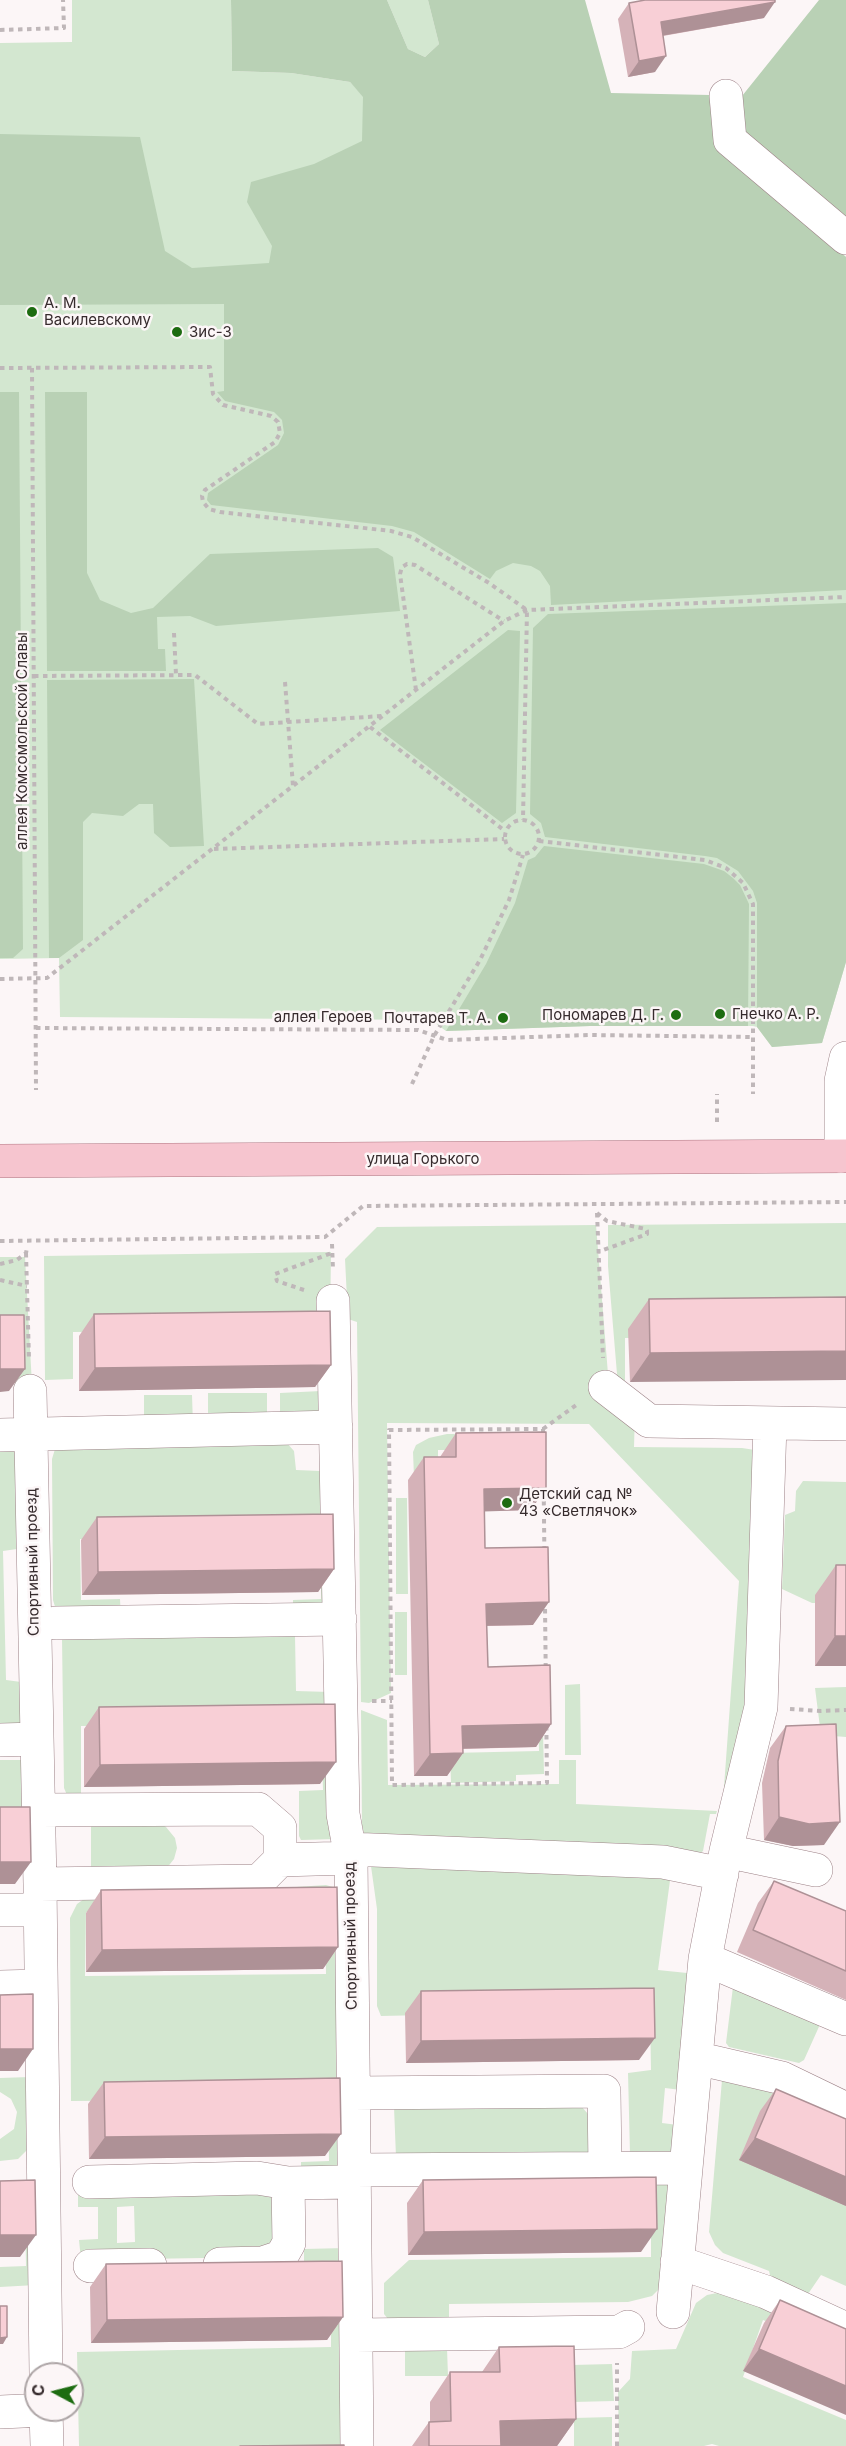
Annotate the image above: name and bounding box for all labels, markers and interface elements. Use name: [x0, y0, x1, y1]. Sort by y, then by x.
place label: А. М. Василевскому: [44, 294, 151, 329]
marker: А. М. Василевскому: [25, 305, 39, 319]
place label: Зис-3: [189, 323, 232, 341]
marker: Зис-3: [170, 325, 184, 339]
street label: аллея Комсомольской Славы: [13, 632, 31, 850]
place label: Гнечко А. Р.: [732, 1005, 820, 1023]
place label: Пономарев Д. Г.: [542, 1006, 664, 1024]
marker: Гнечко А. Р.: [713, 1007, 727, 1021]
street label: аллея Героев: [274, 1008, 372, 1026]
marker: Пономарев Д. Г.: [669, 1008, 683, 1022]
place label: Почтарев Т. А.: [384, 1009, 491, 1027]
marker: Почтарев Т. А.: [496, 1011, 510, 1025]
street label: улица Горького: [367, 1150, 479, 1168]
place label: Детский сад № 43 «Светлячок»: [519, 1485, 638, 1520]
street label: Спортивный проезд: [23, 1488, 43, 1636]
marker: Детский сад № 43 «Светлячок»: [500, 1496, 514, 1510]
street label: Спортивный проезд: [341, 1862, 361, 2010]
north arrow: [24, 2362, 84, 2422]
text: С: [27, 2383, 49, 2397]

